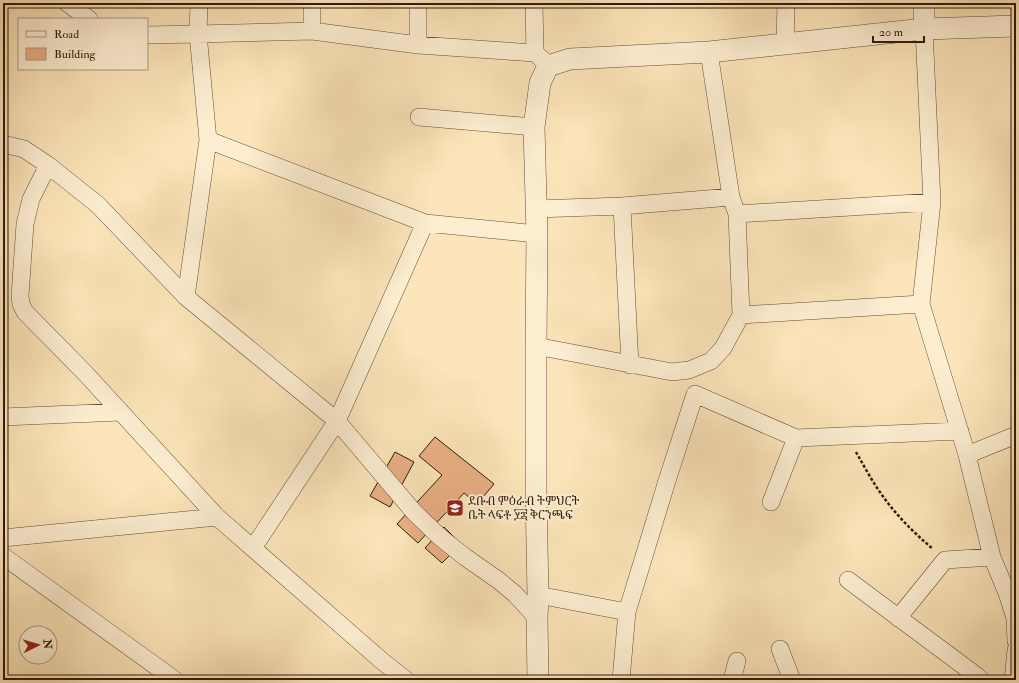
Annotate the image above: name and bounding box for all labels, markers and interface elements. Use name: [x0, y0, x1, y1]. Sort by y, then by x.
legend: [18, 18, 148, 70]
scale bar: [873, 18, 924, 44]
text: 20 m: [879, 25, 904, 40]
text: Road: [54, 27, 79, 42]
text: Building: [54, 47, 97, 62]
place label: ደቡብ ምዕራብ ትምህርት ቤት ላፍቶ ፶፰ ቅርንጫፍ: [468, 494, 580, 523]
school or university icon: ደቡብ ምዕራብ ትምህርት ቤት ላፍቶ ፶፰ ቅርንጫፍ: [445, 498, 465, 518]
north arrow: [18, 625, 58, 665]
text: N: [40, 638, 54, 651]

